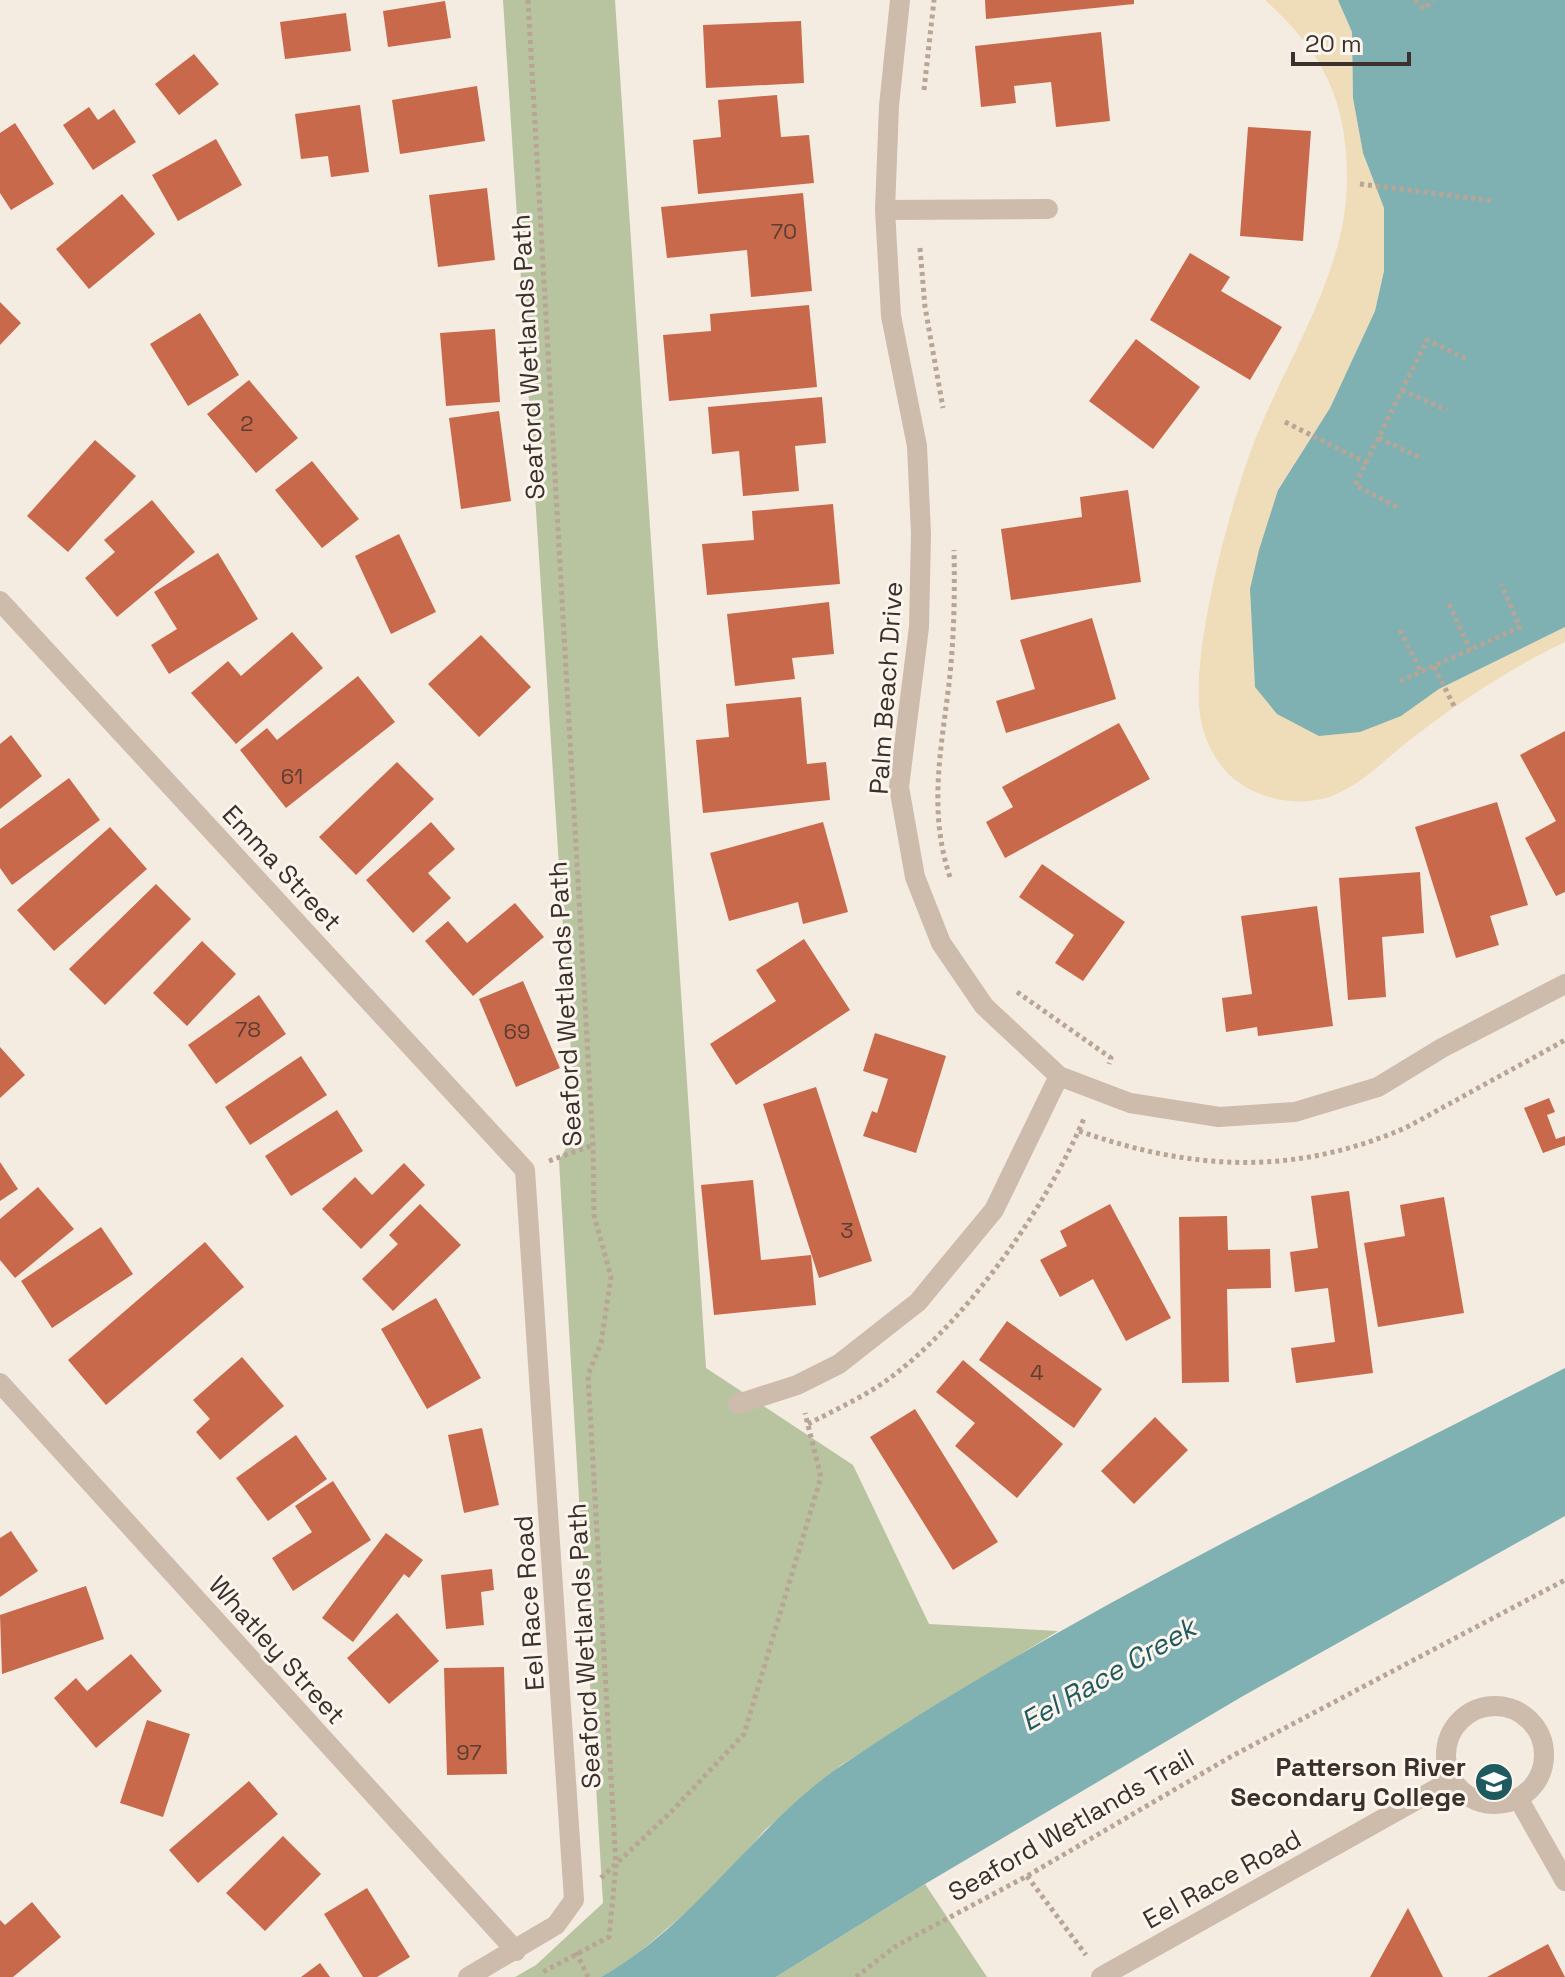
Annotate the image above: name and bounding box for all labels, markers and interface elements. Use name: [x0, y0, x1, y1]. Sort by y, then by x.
scale bar: [1293, 16, 1409, 66]
text: 20 m: [1305, 28, 1362, 59]
street label: Seaford Wetlands Path: [504, 213, 552, 501]
house number: 70: [771, 217, 797, 245]
house number: 2: [240, 409, 254, 437]
street label: Palm Beach Drive: [862, 580, 910, 796]
house number: 61: [281, 762, 303, 790]
street label: Emma Street: [215, 798, 349, 938]
street label: Seaford Wetlands Path: [541, 860, 589, 1148]
house number: 78: [235, 1015, 261, 1043]
house number: 69: [504, 1017, 530, 1045]
house number: 3: [840, 1216, 854, 1244]
house number: 4: [1030, 1358, 1044, 1386]
street label: Seaford Wetlands Path: [560, 1502, 608, 1790]
street label: Eel Race Road: [506, 1514, 552, 1692]
street label: Whatley Street: [201, 1569, 353, 1731]
water label: Eel Race Creek: [1014, 1608, 1205, 1739]
house number: 97: [456, 1738, 482, 1766]
street label: Seaford Wetlands Trail: [942, 1741, 1200, 1909]
place label: Patterson River Secondary College: [1230, 1750, 1466, 1814]
school or university icon: Patterson River Secondary College: [1473, 1761, 1515, 1803]
street label: Eel Race Road: [1137, 1822, 1307, 1936]

